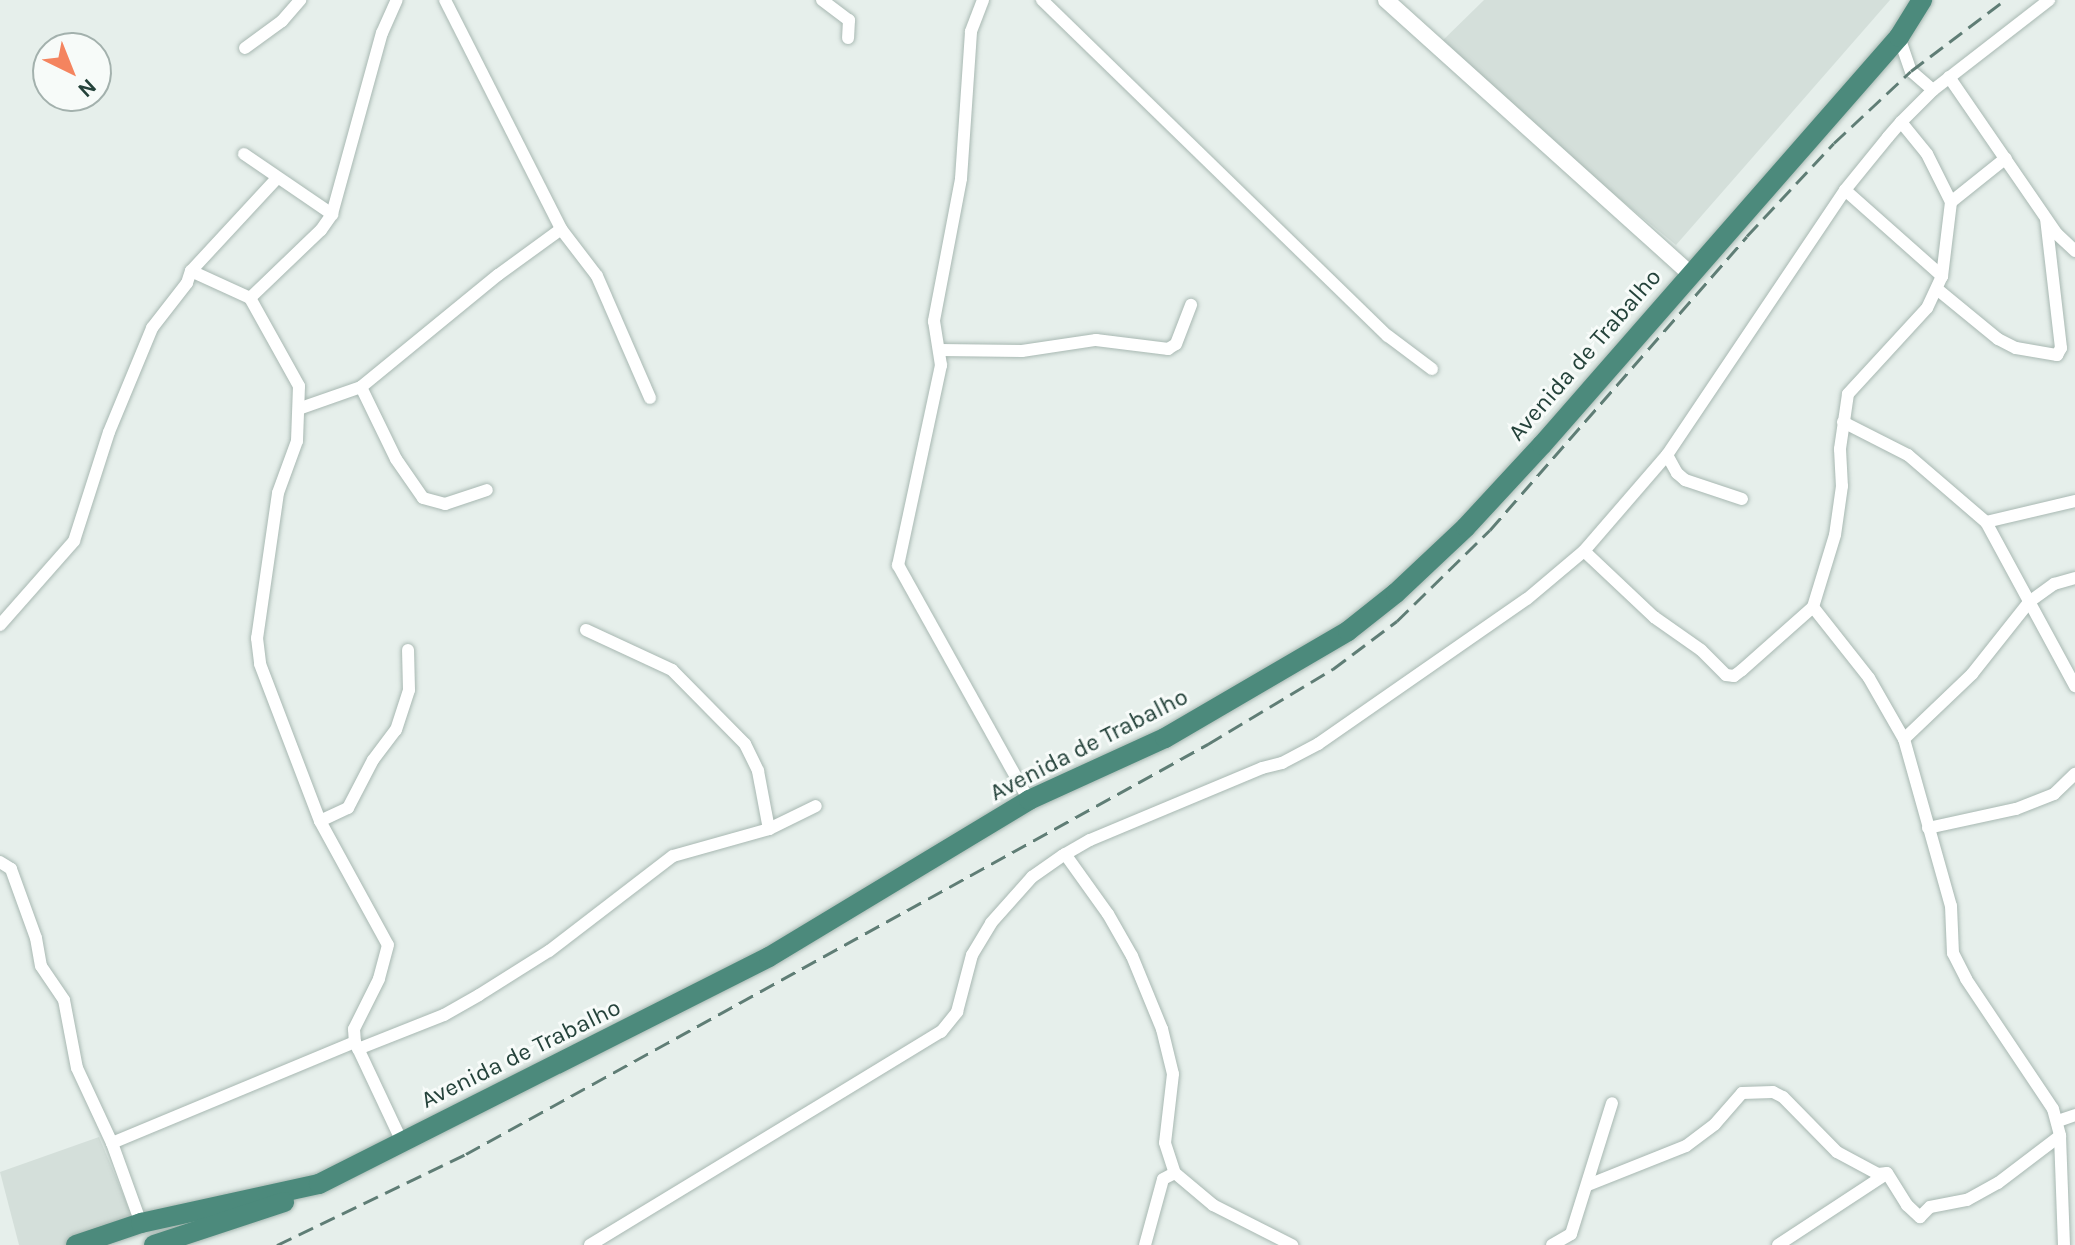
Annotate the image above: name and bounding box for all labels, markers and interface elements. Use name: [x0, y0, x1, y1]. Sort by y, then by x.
north arrow: [32, 32, 112, 112]
text: N: [72, 73, 102, 103]
street label: Avenida de Trabalho: [1502, 263, 1668, 447]
street label: Avenida de Trabalho: [985, 683, 1193, 807]
street label: Avenida de Trabalho: [416, 993, 626, 1115]

